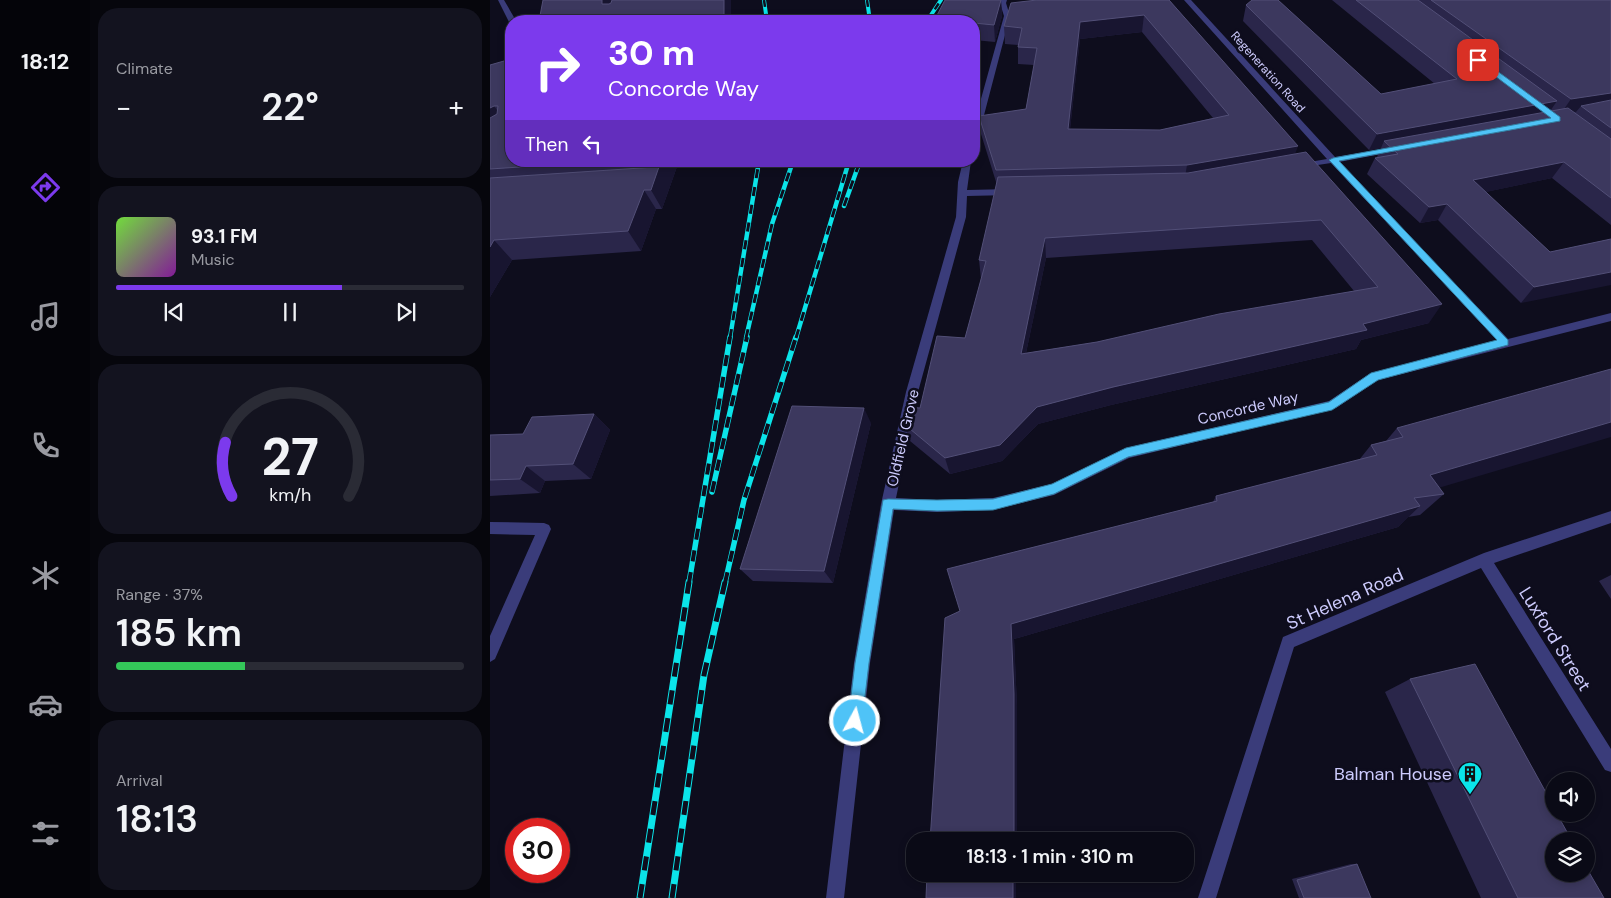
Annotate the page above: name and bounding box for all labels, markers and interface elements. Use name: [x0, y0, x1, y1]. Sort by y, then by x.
street label: Regeneration Road: [1227, 28, 1309, 116]
text: 30 m: [608, 30, 695, 76]
icon: right: [525, 35, 590, 100]
pin: [1457, 39, 1499, 81]
icon: arrive: [1464, 46, 1492, 74]
text: 18:12: [21, 47, 69, 76]
text: Climate: [116, 58, 173, 79]
text: Concorde Way: [608, 74, 759, 103]
text: 22°: [261, 82, 319, 132]
text: −: [116, 89, 131, 126]
text: +: [449, 89, 464, 126]
icon: left: [578, 130, 606, 158]
text: Then: [525, 132, 568, 157]
icon: directions: [28, 170, 63, 205]
text: 93.1 FM: [191, 224, 257, 249]
text: Music: [191, 249, 235, 270]
icon: previous: [160, 298, 188, 326]
icon: pause: [276, 298, 304, 326]
icon: next: [392, 298, 420, 326]
icon: music: [28, 299, 63, 334]
street label: Oldfield Grove: [882, 387, 924, 489]
street label: Concorde Way: [1196, 387, 1301, 429]
text: 27: [261, 423, 319, 491]
icon: phone: [28, 428, 63, 463]
text: km/h: [269, 483, 311, 507]
icon: climate: [28, 558, 63, 593]
street label: St Helena Road: [1283, 562, 1407, 636]
street label: Luxford Street: [1513, 582, 1597, 696]
text: Range · 37%: [116, 584, 203, 605]
text: 185 km: [116, 608, 242, 658]
icon: car: [28, 687, 63, 722]
position arrow: [828, 694, 880, 746]
building icon: Balman House: [1457, 761, 1483, 795]
place label: Balman House: [1334, 762, 1452, 786]
text: Arrival: [116, 770, 163, 791]
map controls: [1545, 772, 1595, 882]
button: sound: [1545, 772, 1595, 822]
text: 18:13: [116, 794, 198, 844]
icon: filters: [28, 816, 63, 851]
speed limit sign: 30: [505, 818, 570, 883]
button: layers: [1545, 832, 1595, 882]
text: 18:13 · 1 min · 310 m: [966, 844, 1134, 869]

